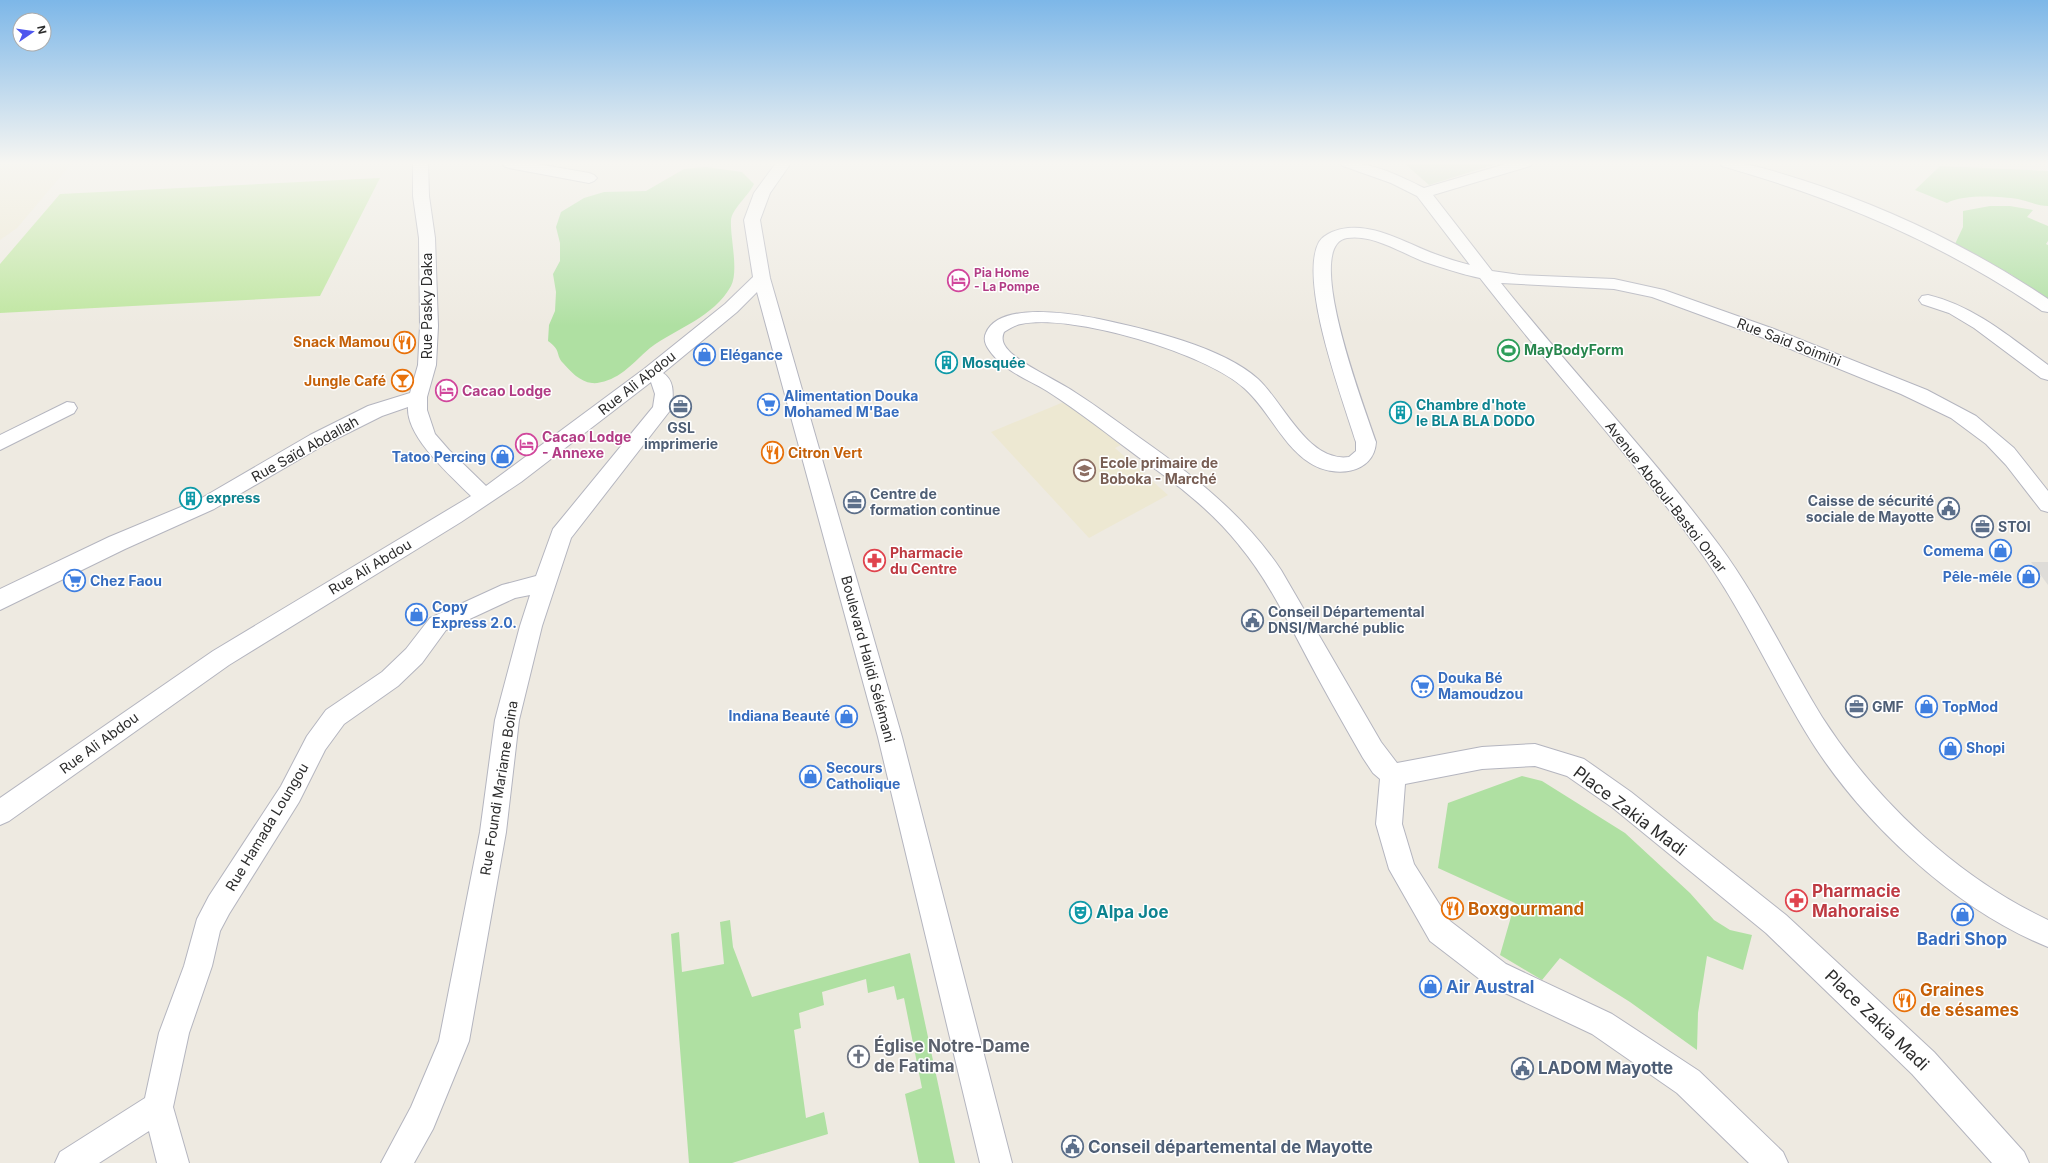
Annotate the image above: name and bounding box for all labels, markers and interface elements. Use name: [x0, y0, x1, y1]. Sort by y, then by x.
north arrow: [12, 12, 52, 52]
text: N: [34, 24, 50, 35]
street label: Rue Pasky Daka: [418, 253, 435, 359]
place label: Pia Home - La Pompe: [974, 265, 1040, 294]
hotel icon: Pia Home - La Pompe: [945, 267, 971, 293]
street label: Rue Said Soimihi: [1735, 314, 1844, 369]
restaurant icon: Snack Mamou: [392, 329, 418, 355]
place label: Snack Mamou: [293, 333, 390, 350]
sports icon: MayBodyForm: [1495, 337, 1521, 363]
place label: MayBodyForm: [1524, 341, 1624, 358]
shop icon: Elégance: [692, 342, 718, 368]
place label: Elégance: [720, 346, 783, 363]
street label: Rue Ali Abdou: [595, 347, 679, 418]
building icon: Mosquée: [934, 350, 960, 376]
place label: Mosquée: [962, 354, 1026, 371]
bar icon: Jungle Café: [389, 368, 415, 394]
place label: Jungle Café: [304, 372, 386, 389]
hotel icon: Cacao Lodge: [434, 378, 460, 404]
place label: Cacao Lodge: [462, 382, 551, 399]
place label: Alimentation Douka Mohamed M'Bae: [784, 387, 918, 420]
supermarket icon: Alimentation Douka Mohamed M'Bae: [755, 391, 781, 417]
office icon: GSL imprimerie: [668, 393, 694, 419]
place label: Chambre d'hote le BLA BLA DODO: [1416, 396, 1535, 429]
building icon: Chambre d'hote le BLA BLA DODO: [1387, 400, 1413, 426]
street label: Rue Saïd Abdallah: [248, 412, 361, 485]
street label: Avenue Abdoul-Bastoi Omar: [1602, 418, 1731, 576]
place label: GSL imprimerie: [644, 419, 718, 452]
place label: Cacao Lodge - Annexe: [542, 428, 631, 461]
hotel icon: Cacao Lodge - Annexe: [513, 432, 539, 458]
restaurant icon: Citron Vert: [759, 440, 785, 466]
shop icon: Tatoo Percing: [489, 444, 515, 470]
place label: Citron Vert: [788, 444, 862, 461]
place label: Tatoo Percing: [392, 448, 486, 465]
place label: Ecole primaire de Boboka - Marché: [1100, 454, 1218, 487]
school or university icon: Ecole primaire de Boboka - Marché: [1071, 458, 1097, 484]
building icon: express: [177, 485, 203, 511]
place label: Centre de formation continue: [870, 485, 1000, 518]
place label: express: [206, 489, 261, 506]
office icon: Centre de formation continue: [841, 489, 867, 515]
place label: Caisse de sécurité sociale de Mayotte: [1806, 492, 1934, 525]
public building icon: Caisse de sécurité sociale de Mayotte: [1936, 496, 1962, 522]
office icon: STOI: [1970, 514, 1996, 540]
place label: STOI: [1998, 518, 2031, 535]
street label: Rue Ali Abdou: [325, 535, 414, 598]
shop icon: Comema: [1987, 538, 2013, 564]
place label: Comema: [1923, 542, 1984, 559]
place label: Pharmacie du Centre: [890, 544, 963, 577]
pharmacy icon: Pharmacie du Centre: [862, 548, 888, 574]
shop icon: Pêle-mêle: [2015, 564, 2041, 590]
supermarket icon: Chez Faou: [61, 568, 87, 594]
place label: Pêle-mêle: [1943, 568, 2012, 585]
place label: Chez Faou: [90, 572, 162, 589]
street label: Boulevard Halidi Sélémani: [838, 574, 899, 744]
place label: Copy Express 2.0.: [432, 598, 517, 631]
shop icon: Copy Express 2.0.: [403, 602, 429, 628]
place label: Conseil Départemental DNSI/Marché public: [1268, 603, 1425, 636]
public building icon: Conseil Départemental DNSI/Marché public: [1240, 607, 1266, 633]
place label: Douka Bé Mamoudzou: [1438, 669, 1523, 702]
supermarket icon: Douka Bé Mamoudzou: [1410, 673, 1436, 699]
office icon: GMF: [1844, 694, 1870, 720]
shop icon: TopMod: [1913, 694, 1939, 720]
place label: GMF: [1872, 698, 1904, 715]
place label: TopMod: [1942, 698, 1998, 715]
street label: Rue Foundi Mariame Boina: [476, 699, 521, 876]
shop icon: Indiana Beauté: [833, 703, 859, 729]
place label: Indiana Beauté: [729, 707, 830, 724]
street label: Rue Ali Abdou: [56, 708, 141, 777]
shop icon: Shopi: [1938, 735, 1964, 761]
place label: Shopi: [1966, 739, 2005, 756]
place label: Secours Catholique: [826, 759, 900, 792]
street label: Rue Hamada Loungou: [222, 760, 312, 894]
street label: Place Zakia Madi: [1570, 762, 1690, 860]
shop icon: Secours Catholique: [797, 763, 823, 789]
place label: Pharmacie Mahoraise: [1812, 881, 1901, 921]
pharmacy icon: Pharmacie Mahoraise: [1783, 888, 1809, 914]
restaurant icon: Boxgourmand: [1440, 896, 1466, 922]
theatre icon: Alpa Joe: [1067, 899, 1093, 925]
place label: Boxgourmand: [1468, 899, 1584, 919]
place label: Alpa Joe: [1096, 902, 1169, 922]
shop icon: Badri Shop: [1949, 902, 1975, 928]
place label: Badri Shop: [1917, 929, 2007, 949]
street label: Place Zakia Madi: [1821, 965, 1933, 1075]
shop icon: Air Austral: [1418, 974, 1444, 1000]
place label: Air Austral: [1446, 977, 1534, 997]
place label: Graines de sésames: [1920, 980, 2019, 1020]
restaurant icon: Graines de sésames: [1892, 987, 1918, 1013]
place label: Église Notre-Dame de Fatima: [874, 1035, 1030, 1076]
church icon: Église Notre-Dame de Fatima: [845, 1043, 871, 1069]
public building icon: LADOM Mayotte: [1510, 1055, 1536, 1081]
place label: LADOM Mayotte: [1538, 1058, 1673, 1078]
public building icon: Conseil départemental de Mayotte: [1059, 1134, 1085, 1160]
place label: Conseil départemental de Mayotte: [1088, 1137, 1373, 1157]

